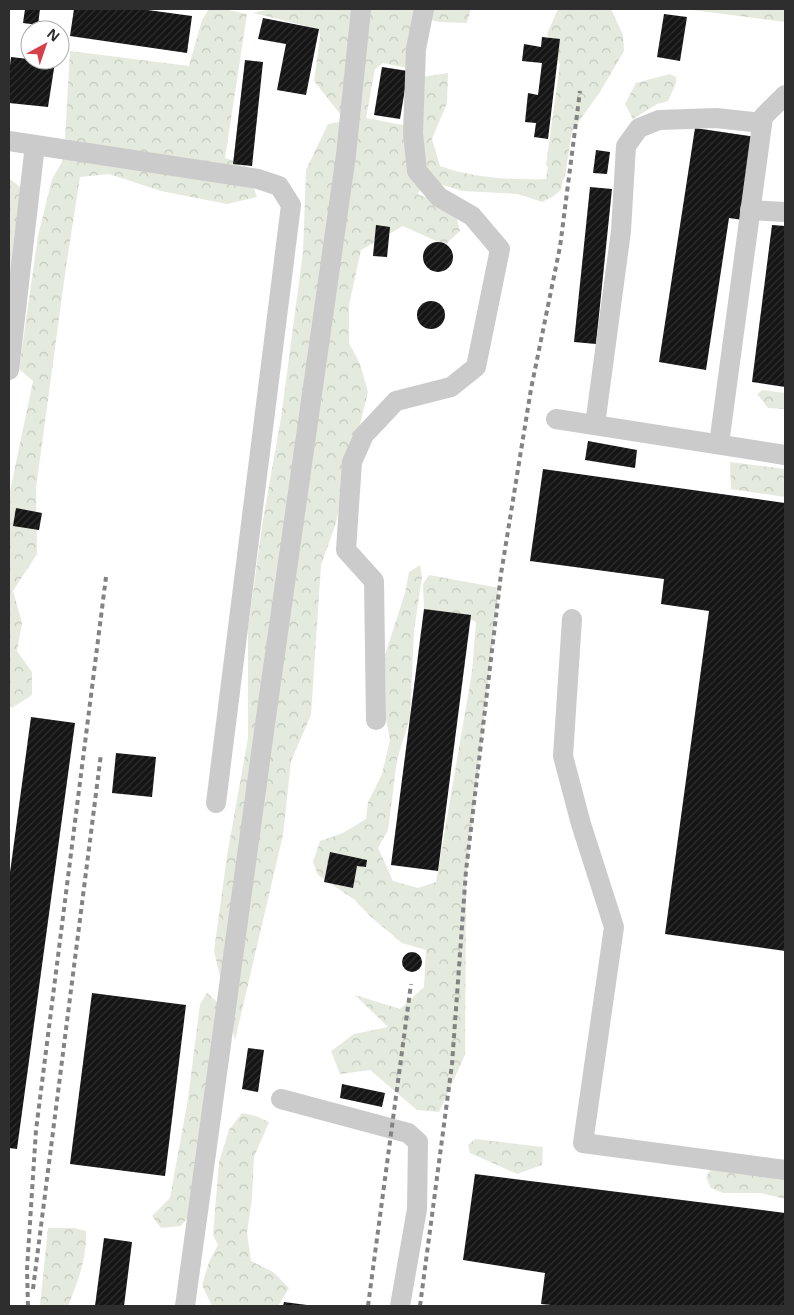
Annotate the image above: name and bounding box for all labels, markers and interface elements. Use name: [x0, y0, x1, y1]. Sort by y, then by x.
north arrow: [20, 20, 70, 70]
text: N: [43, 24, 64, 46]

